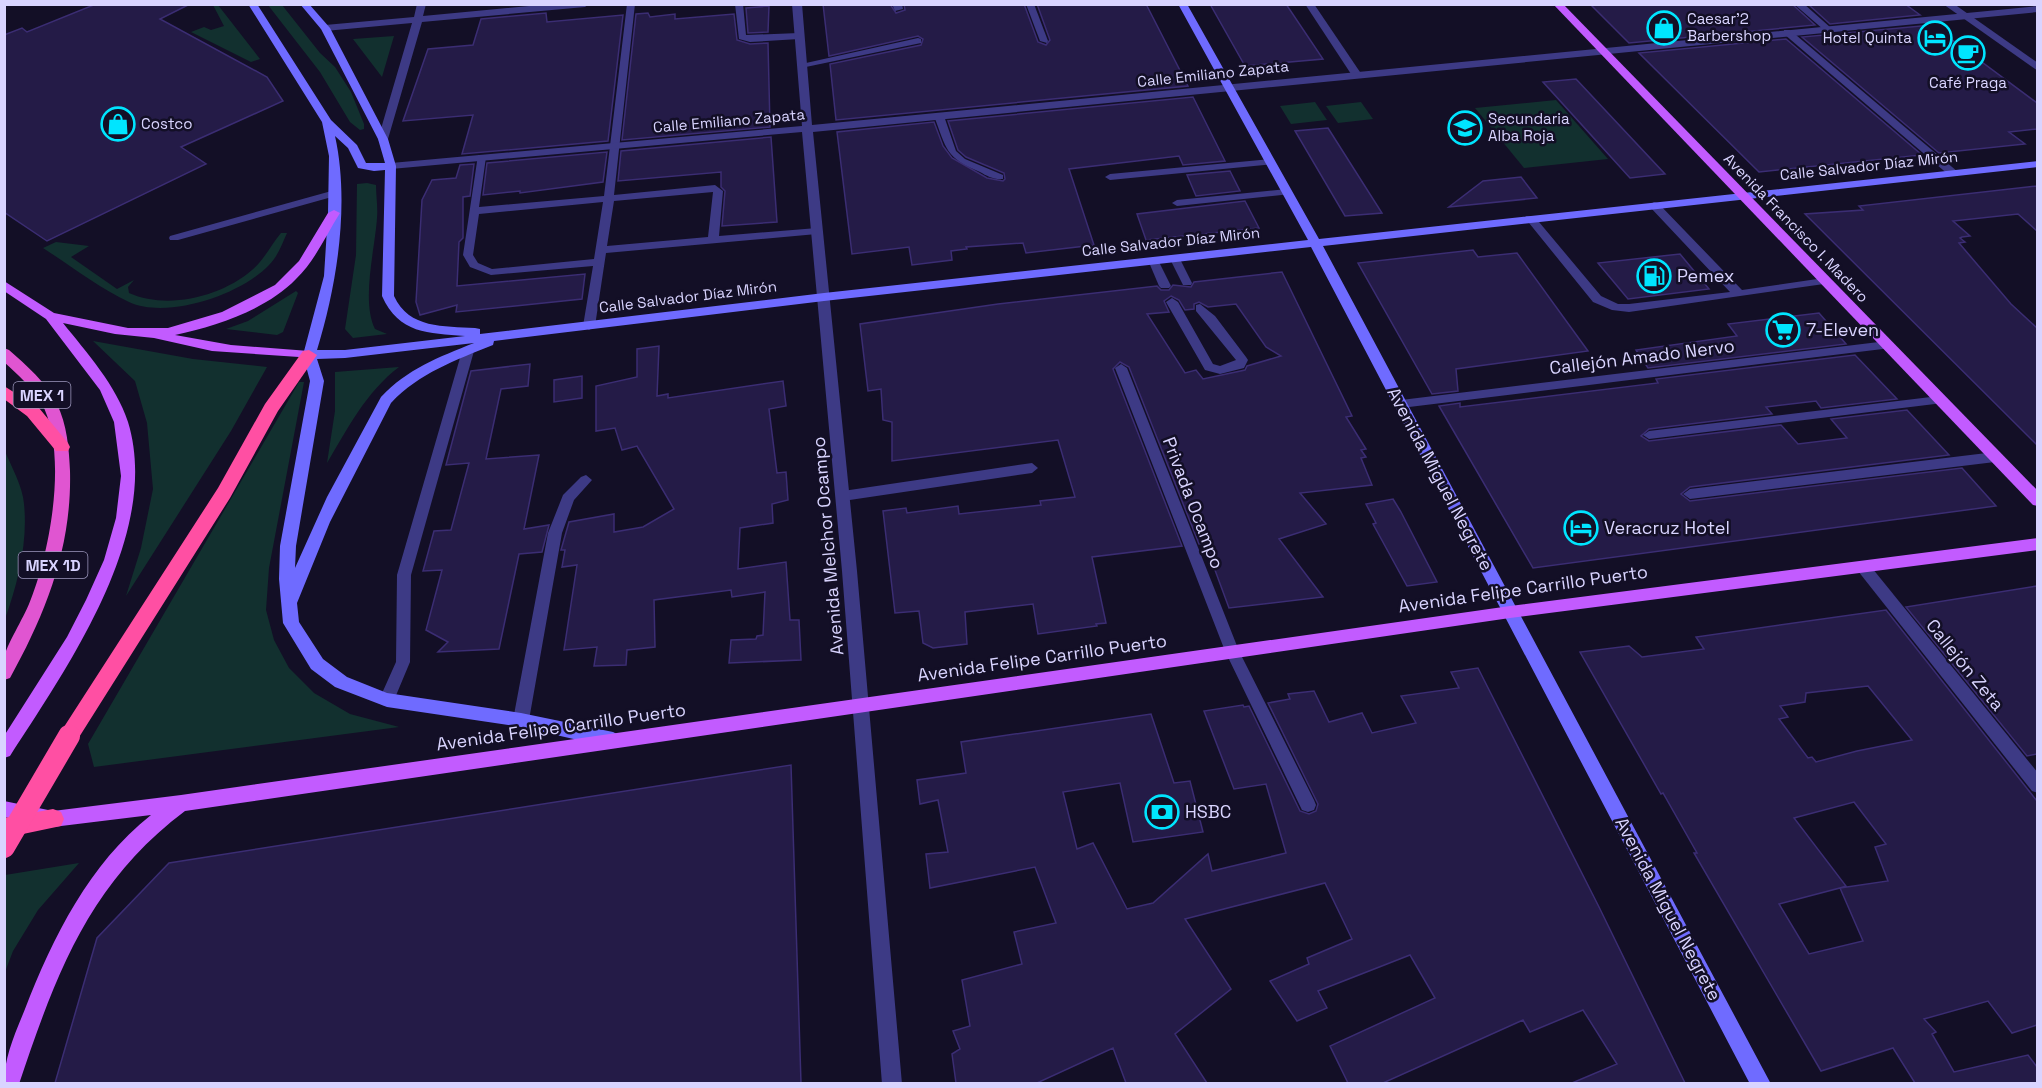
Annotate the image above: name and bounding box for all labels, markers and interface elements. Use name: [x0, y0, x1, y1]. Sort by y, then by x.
place label: Caesar'2 Barbershop: [1687, 9, 1771, 45]
shop icon: Caesar'2 Barbershop: [1646, 10, 1682, 46]
hotel icon: Hotel Quinta: [1917, 20, 1953, 56]
place label: Hotel Quinta: [1823, 28, 1912, 47]
cafe icon: Café Praga: [1950, 35, 1986, 71]
street label: Calle Emiliano Zapata: [1136, 56, 1290, 91]
place label: Café Praga: [1929, 73, 2007, 92]
street label: Calle Emiliano Zapata: [652, 104, 806, 137]
shop icon: Costco: [100, 106, 136, 142]
place label: Secundaria Alba Roja: [1488, 109, 1570, 145]
school or university icon: Secundaria Alba Roja: [1447, 110, 1483, 146]
place label: Costco: [141, 114, 193, 133]
street label: Calle Salvador Díaz Mirón: [1779, 147, 1959, 184]
street label: Avenida Francisco I. Madero: [1720, 149, 1873, 306]
street label: Calle Salvador Díaz Mirón: [1081, 223, 1261, 260]
fuel station icon: Pemex: [1636, 258, 1672, 294]
place label: Pemex: [1677, 264, 1734, 287]
street label: Calle Salvador Díaz Mirón: [598, 276, 778, 317]
supermarket icon: 7-Eleven: [1765, 312, 1801, 348]
place label: 7-Eleven: [1806, 318, 1879, 341]
street label: Callejón Amado Nervo: [1548, 334, 1736, 379]
road number: MEX 1: [14, 382, 70, 408]
street label: Avenida Miguel Negrete: [1382, 383, 1499, 575]
street label: Privada Ocampo: [1158, 434, 1229, 572]
street label: Avenida Melchor Ocampo: [806, 436, 849, 656]
hotel icon: Veracruz Hotel: [1563, 510, 1599, 546]
place label: Veracruz Hotel: [1604, 516, 1730, 539]
road number: MEX 1D: [19, 552, 88, 578]
street label: Avenida Felipe Carrillo Puerto: [1397, 560, 1649, 617]
street label: Callejón Zeta: [1921, 614, 2009, 715]
street label: Avenida Felipe Carrillo Puerto: [916, 629, 1168, 686]
street label: Avenida Felipe Carrillo Puerto: [435, 698, 687, 755]
bank icon: HSBC: [1144, 794, 1180, 830]
place label: HSBC: [1185, 800, 1231, 823]
street label: Avenida Miguel Negrete: [1610, 813, 1727, 1005]

